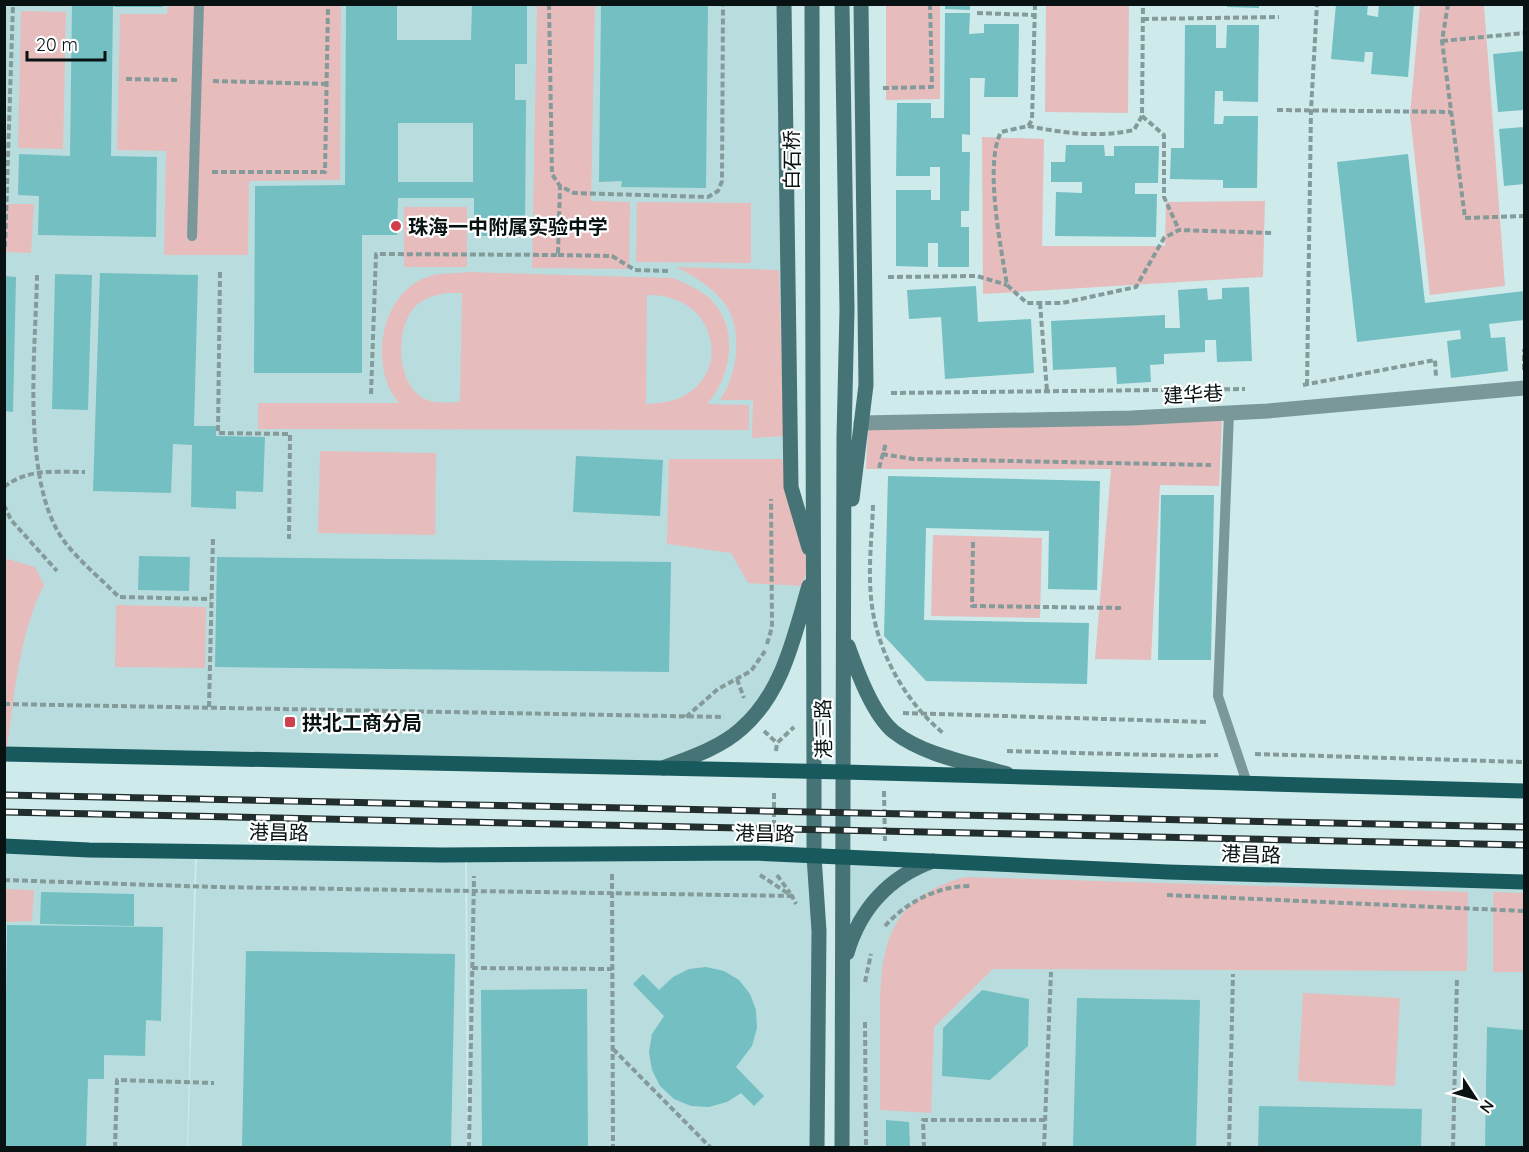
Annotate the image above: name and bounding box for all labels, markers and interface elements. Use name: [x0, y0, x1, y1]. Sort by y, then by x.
scale bar: [27, 24, 105, 62]
text: 20 m: [36, 33, 78, 56]
street label: 白石桥: [779, 130, 804, 190]
place label: 珠海一中附属实验中学: [408, 214, 608, 239]
marker: 珠海一中附属实验中学: [389, 219, 403, 233]
street label: 建华巷: [1162, 380, 1224, 408]
street label: 港三路: [810, 699, 836, 759]
place label: 拱北工商分局: [302, 710, 422, 735]
marker: 拱北工商分局: [283, 715, 297, 729]
street label: 港昌路: [249, 819, 309, 845]
street label: 港昌路: [735, 820, 795, 846]
street label: 港昌路: [1221, 840, 1281, 868]
north arrow: [1445, 1068, 1505, 1128]
text: N: [1476, 1096, 1499, 1117]

